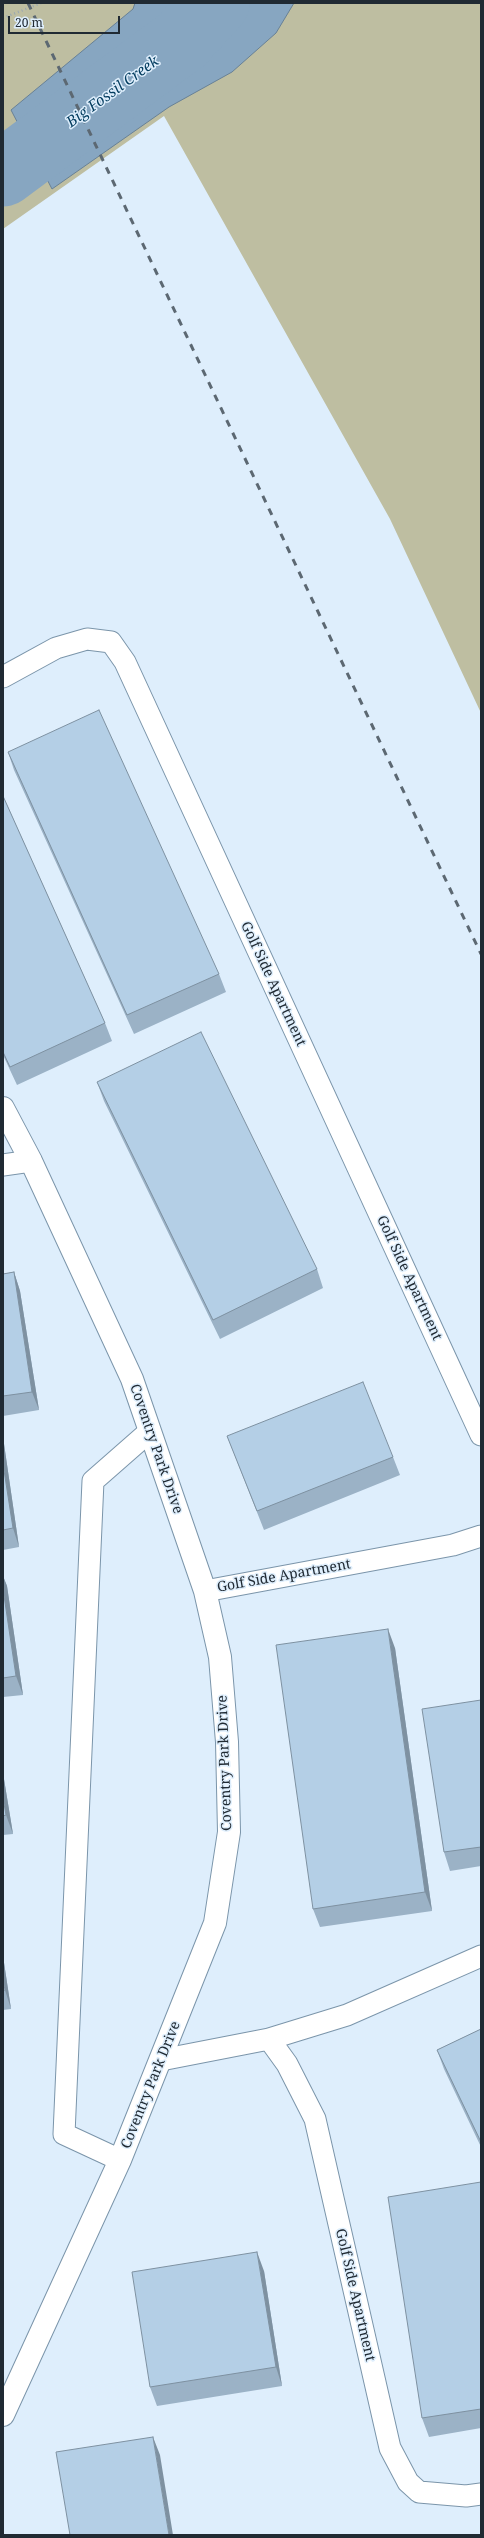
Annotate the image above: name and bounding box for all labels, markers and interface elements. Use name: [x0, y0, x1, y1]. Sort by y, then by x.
scale bar: [10, 8, 122, 34]
text: 20 m: [15, 14, 43, 31]
water label: Big Fossil Creek: [63, 52, 163, 132]
street label: Golf Side Apartment: [237, 919, 309, 1049]
street label: Golf Side Apartment: [373, 1213, 445, 1343]
street label: Coventry Park Drive: [126, 1382, 186, 1516]
street label: Golf Side Apartment: [216, 1556, 352, 1596]
street label: Coventry Park Drive: [214, 1695, 236, 1831]
street label: Coventry Park Drive: [118, 2019, 184, 2151]
street label: Golf Side Apartment: [332, 2227, 378, 2363]

